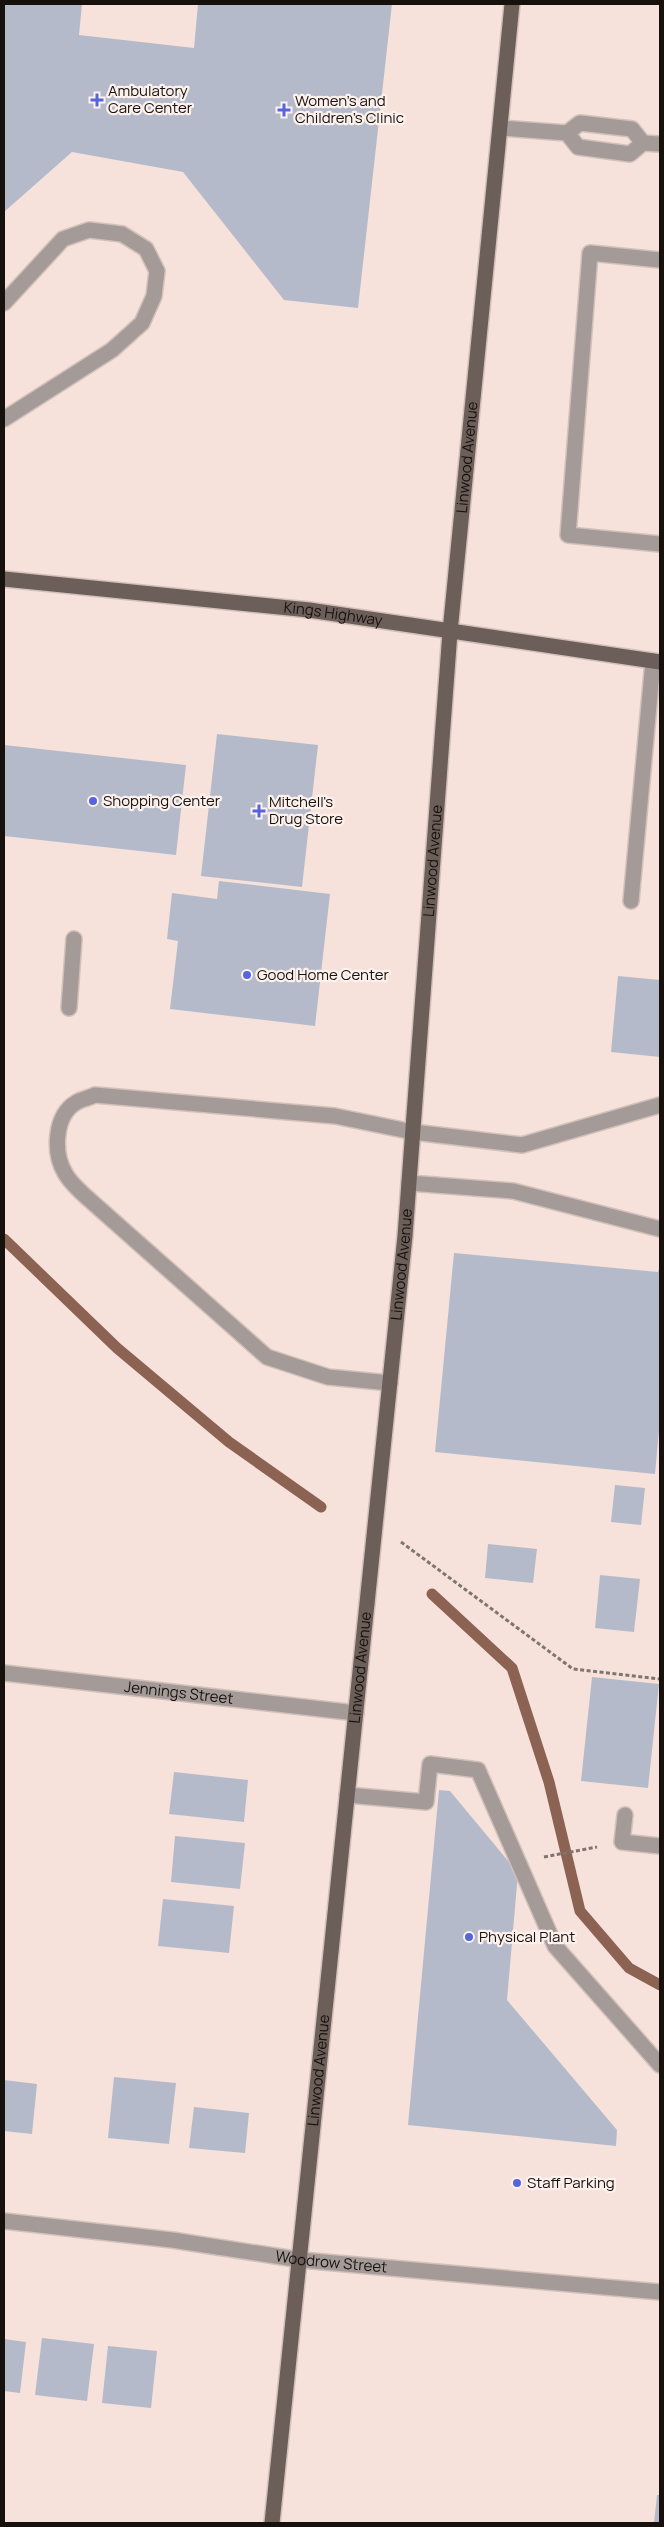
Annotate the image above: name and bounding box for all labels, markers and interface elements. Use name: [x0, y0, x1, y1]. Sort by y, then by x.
place label: Ambulatory Care Center: [108, 80, 193, 118]
place label: Women’s and Children’s Clinic: [295, 90, 404, 128]
marker: Ambulatory Care Center: [90, 93, 104, 107]
marker: Women’s and Children’s Clinic: [277, 103, 291, 117]
street label: Linwood Avenue: [451, 400, 483, 514]
street label: Kings Highway: [283, 596, 384, 631]
place label: Shopping Center: [103, 790, 221, 811]
place label: Mitchell's Drug Store: [269, 791, 343, 829]
marker: Shopping Center: [87, 795, 99, 807]
street label: Linwood Avenue: [418, 804, 447, 918]
marker: Mitchell's Drug Store: [253, 805, 265, 817]
place label: Good Home Center: [257, 964, 389, 985]
marker: Good Home Center: [241, 969, 253, 981]
street label: Linwood Avenue: [385, 1208, 417, 1322]
street label: Linwood Avenue: [344, 1610, 376, 1724]
street label: Jennings Street: [123, 1676, 235, 1709]
place label: Physical Plant: [479, 1926, 575, 1947]
marker: Physical Plant: [463, 1931, 475, 1943]
street label: Linwood Avenue: [302, 2013, 335, 2127]
place label: Staff Parking: [527, 2172, 615, 2193]
marker: Staff Parking: [511, 2177, 523, 2189]
street label: Woodrow Street: [274, 2245, 388, 2278]

